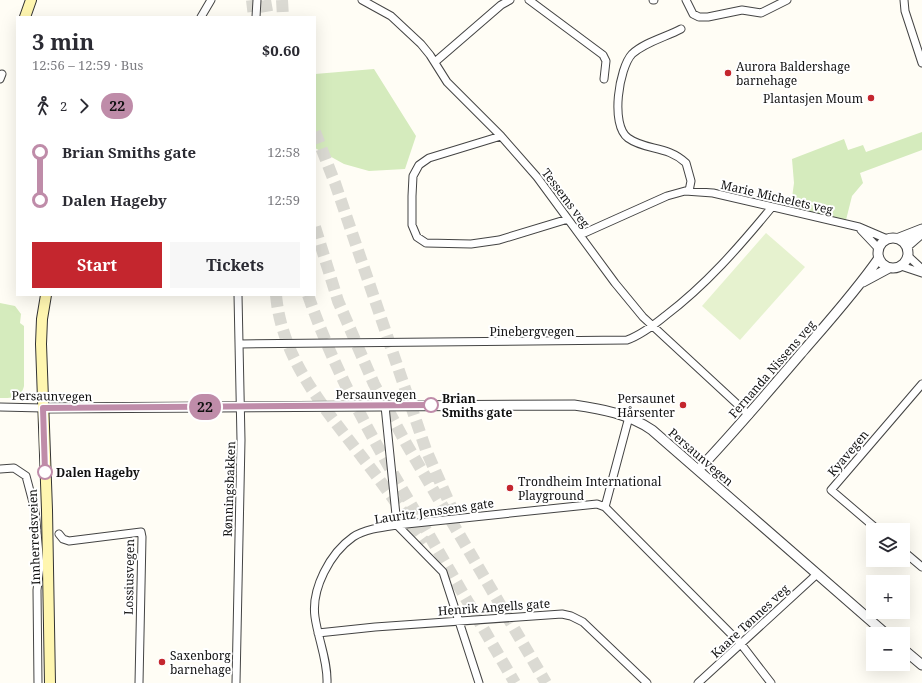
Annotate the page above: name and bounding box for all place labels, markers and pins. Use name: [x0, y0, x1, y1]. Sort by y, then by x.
place label: Aurora Baldershage barnehage: [736, 58, 850, 89]
marker: Aurora Baldershage barnehage: [723, 68, 733, 78]
place label: Plantasjen Moum: [763, 90, 863, 107]
marker: Plantasjen Moum: [866, 93, 876, 103]
place label: Brian Smiths gate: [442, 390, 513, 421]
place label: Persaunet Hårsenter: [617, 390, 675, 421]
marker: Brian Smiths gate: [423, 397, 439, 413]
marker: Persaunet Hårsenter: [678, 400, 688, 410]
marker: Dalen Hageby: [37, 464, 53, 480]
place label: Dalen Hageby: [56, 464, 140, 481]
place label: Trondheim International Playground: [518, 473, 662, 504]
marker: Trondheim International Playground: [505, 483, 515, 493]
place label: Saxenborg barnehage: [170, 647, 231, 678]
marker: Saxenborg barnehage: [157, 657, 167, 667]

